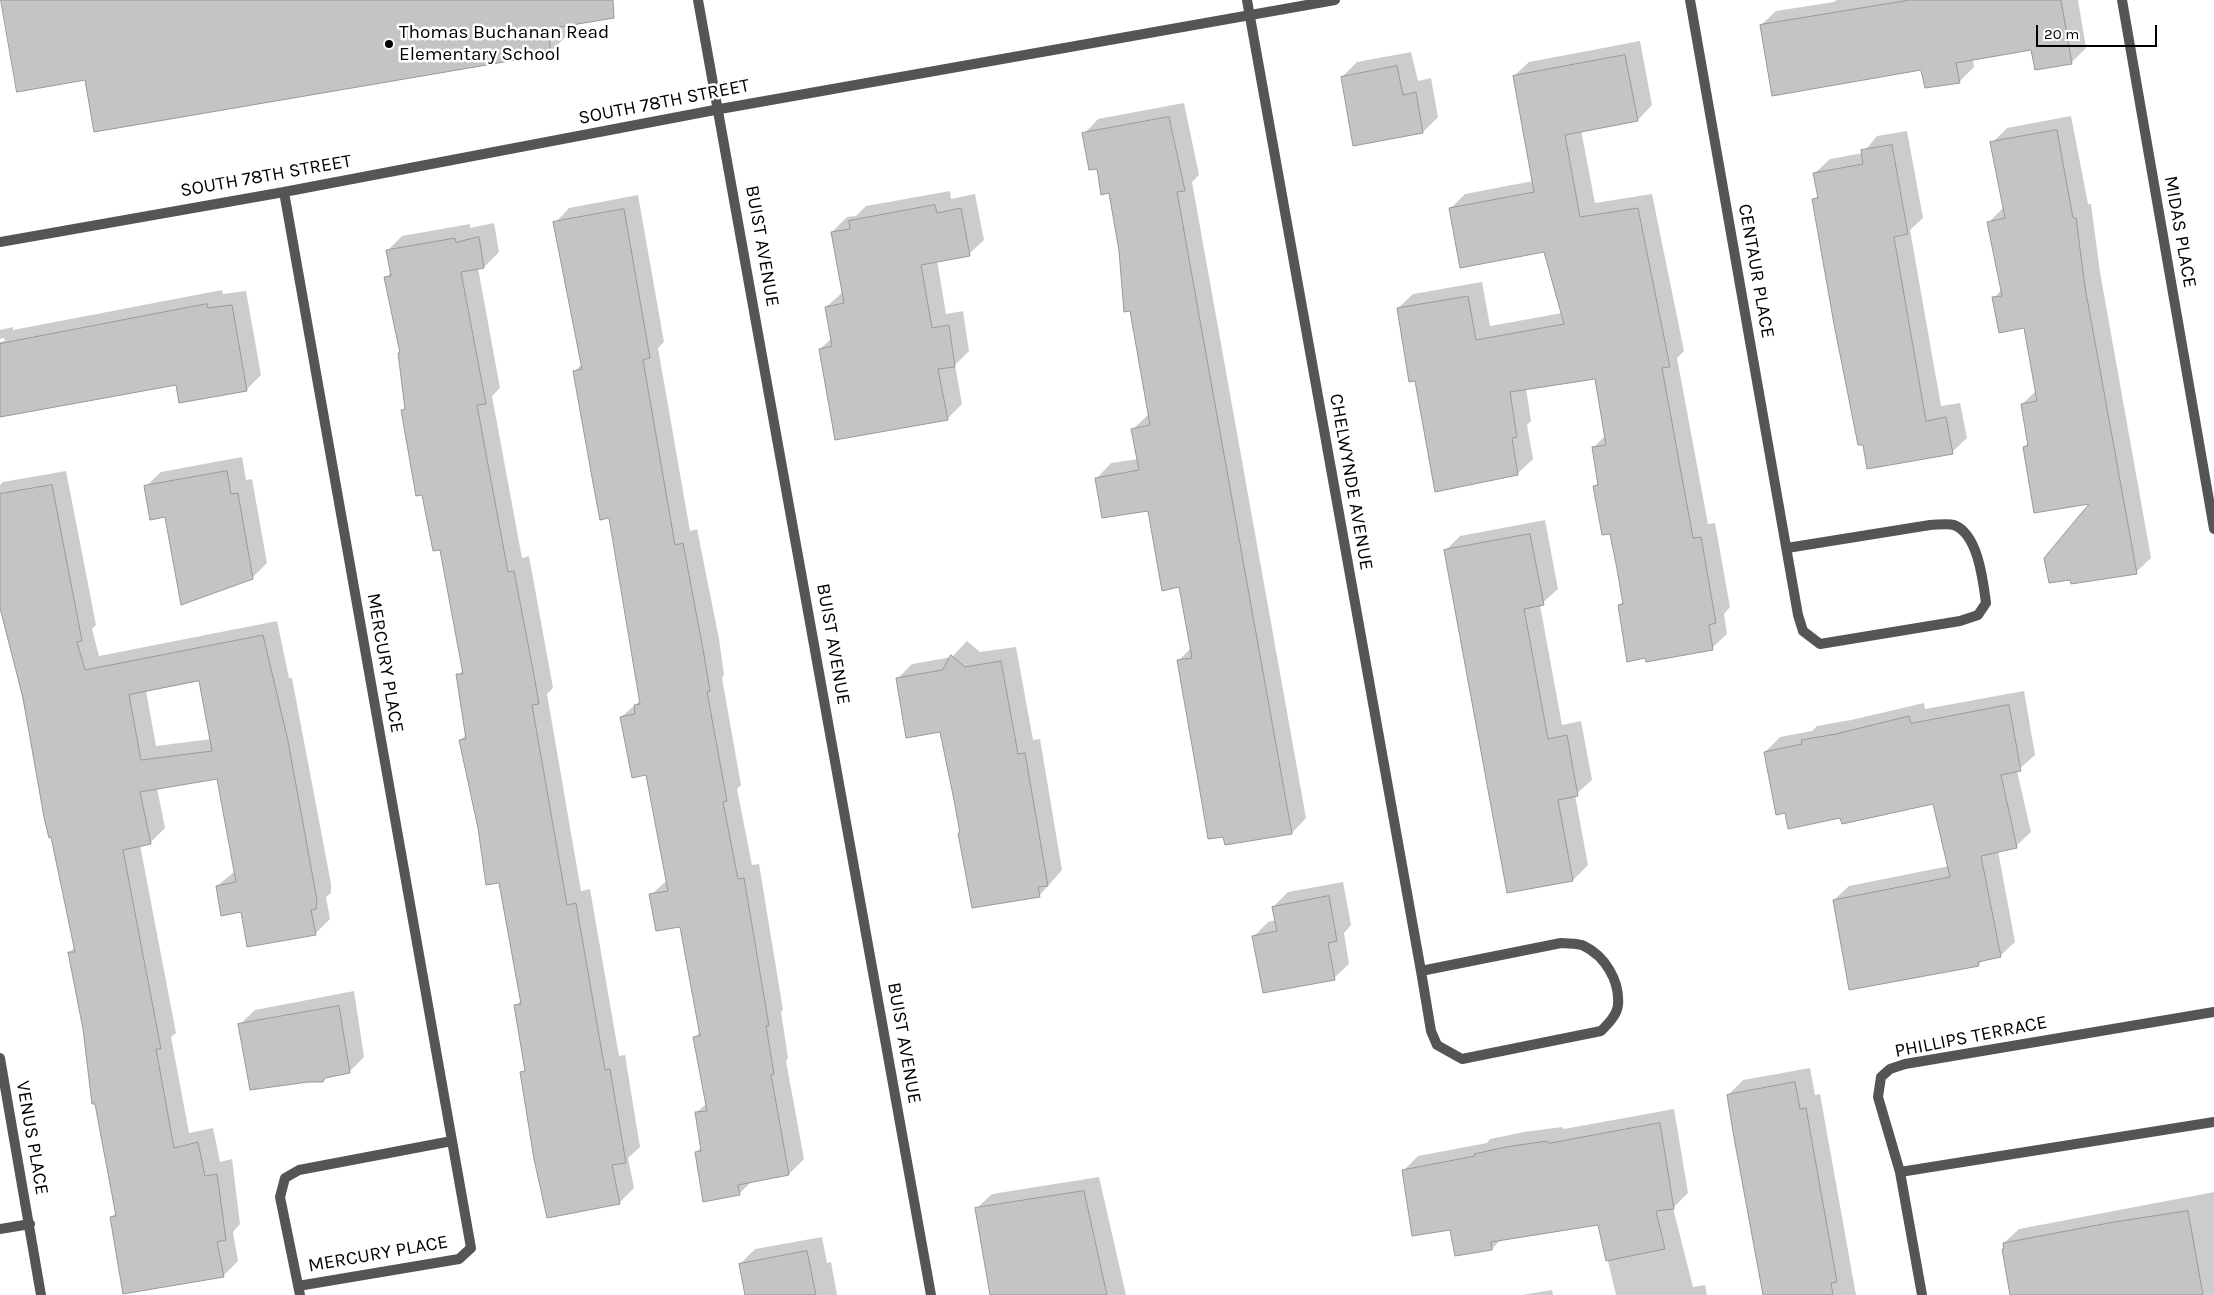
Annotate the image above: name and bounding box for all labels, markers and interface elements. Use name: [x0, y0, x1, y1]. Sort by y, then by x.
scale bar: [2039, 15, 2160, 47]
place label: Thomas Buchanan Read Elementary School: [399, 22, 609, 66]
text: 20 m: [2044, 25, 2079, 43]
marker: Thomas Buchanan Read Elementary School: [383, 38, 395, 50]
street label: SOUTH 78TH STREET: [577, 74, 751, 130]
street label: SOUTH 78TH STREET: [178, 150, 354, 202]
street label: MIDAS PLACE: [2159, 174, 2201, 290]
street label: BUIST AVENUE: [740, 184, 784, 308]
street label: CENTAUR PLACE: [1733, 202, 1779, 340]
street label: CHELWYNDE AVENUE: [1324, 392, 1378, 572]
street label: BUIST AVENUE: [811, 582, 855, 706]
street label: MERCURY PLACE: [361, 591, 409, 735]
street label: BUIST AVENUE: [882, 981, 926, 1105]
street label: PHILLIPS TERRACE: [1893, 1011, 2049, 1063]
street label: VENUS PLACE: [11, 1079, 53, 1197]
street label: MERCURY PLACE: [306, 1230, 450, 1278]

